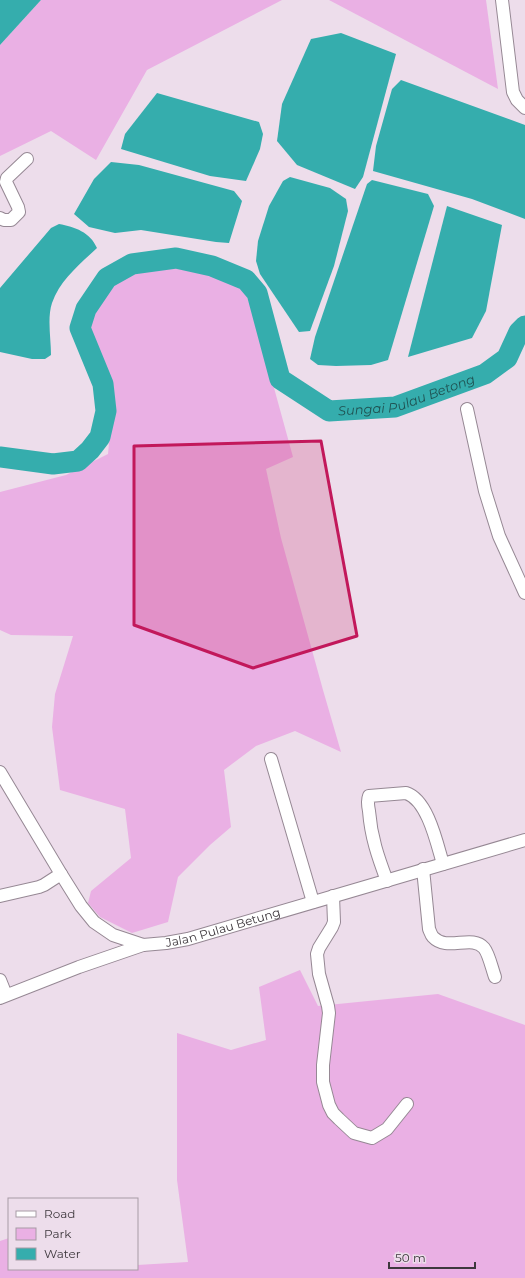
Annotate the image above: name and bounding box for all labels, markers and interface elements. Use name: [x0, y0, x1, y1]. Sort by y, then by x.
water label: Sungai Pulau Betong: [337, 370, 477, 418]
street label: Jalan Pulau Betung: [163, 904, 282, 950]
legend: [8, 1198, 138, 1270]
text: Road: [44, 1206, 75, 1221]
text: Park: [44, 1226, 72, 1241]
scale bar: [389, 1244, 475, 1270]
text: Water: [44, 1246, 81, 1261]
text: 50 m: [395, 1250, 426, 1265]

